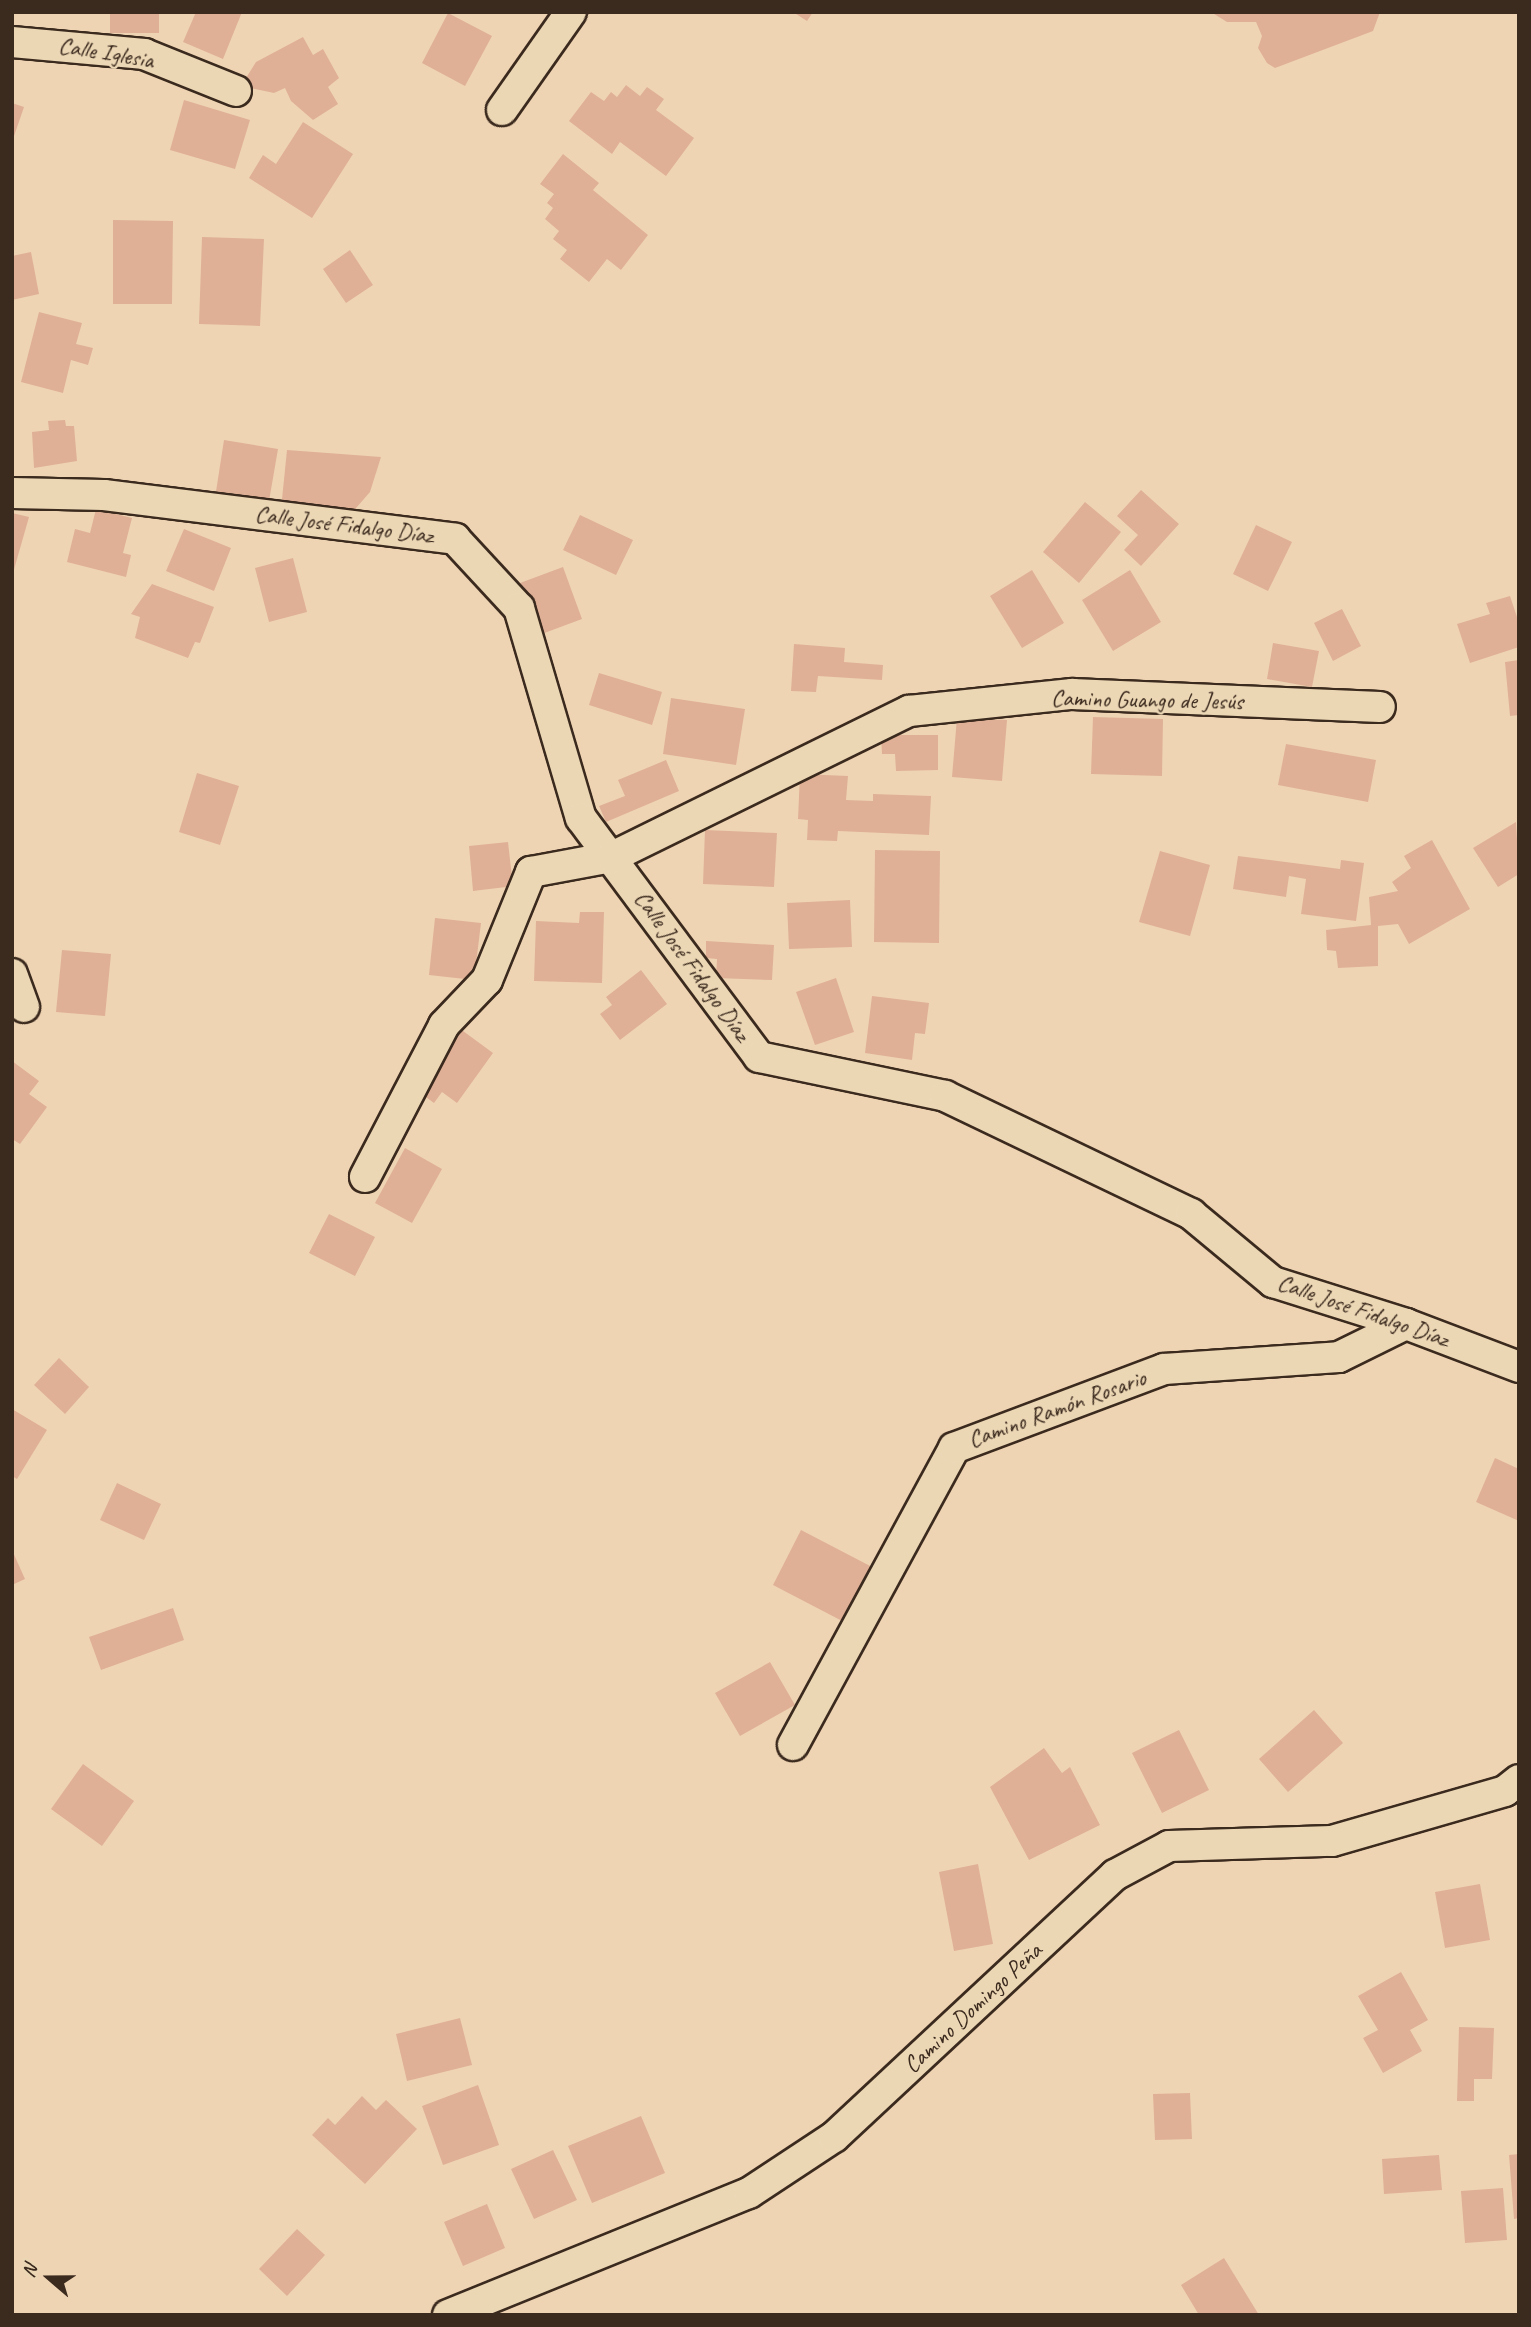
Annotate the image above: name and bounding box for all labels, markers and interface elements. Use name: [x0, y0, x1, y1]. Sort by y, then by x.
street label: Calle Iglesia: [56, 31, 156, 75]
street label: Calle José Fidalgo Díaz: [253, 500, 435, 550]
street label: Camino Guango de Jesús: [1051, 684, 1243, 716]
street label: Calle José Fidalgo Díaz: [628, 885, 756, 1047]
street label: Calle José Fidalgo Díaz: [1274, 1268, 1452, 1354]
street label: Camino Ramón Rosario: [964, 1363, 1150, 1455]
street label: Camino Domingo Peña: [898, 1937, 1048, 2079]
north arrow: [14, 2243, 84, 2313]
text: N: [16, 2261, 43, 2280]

